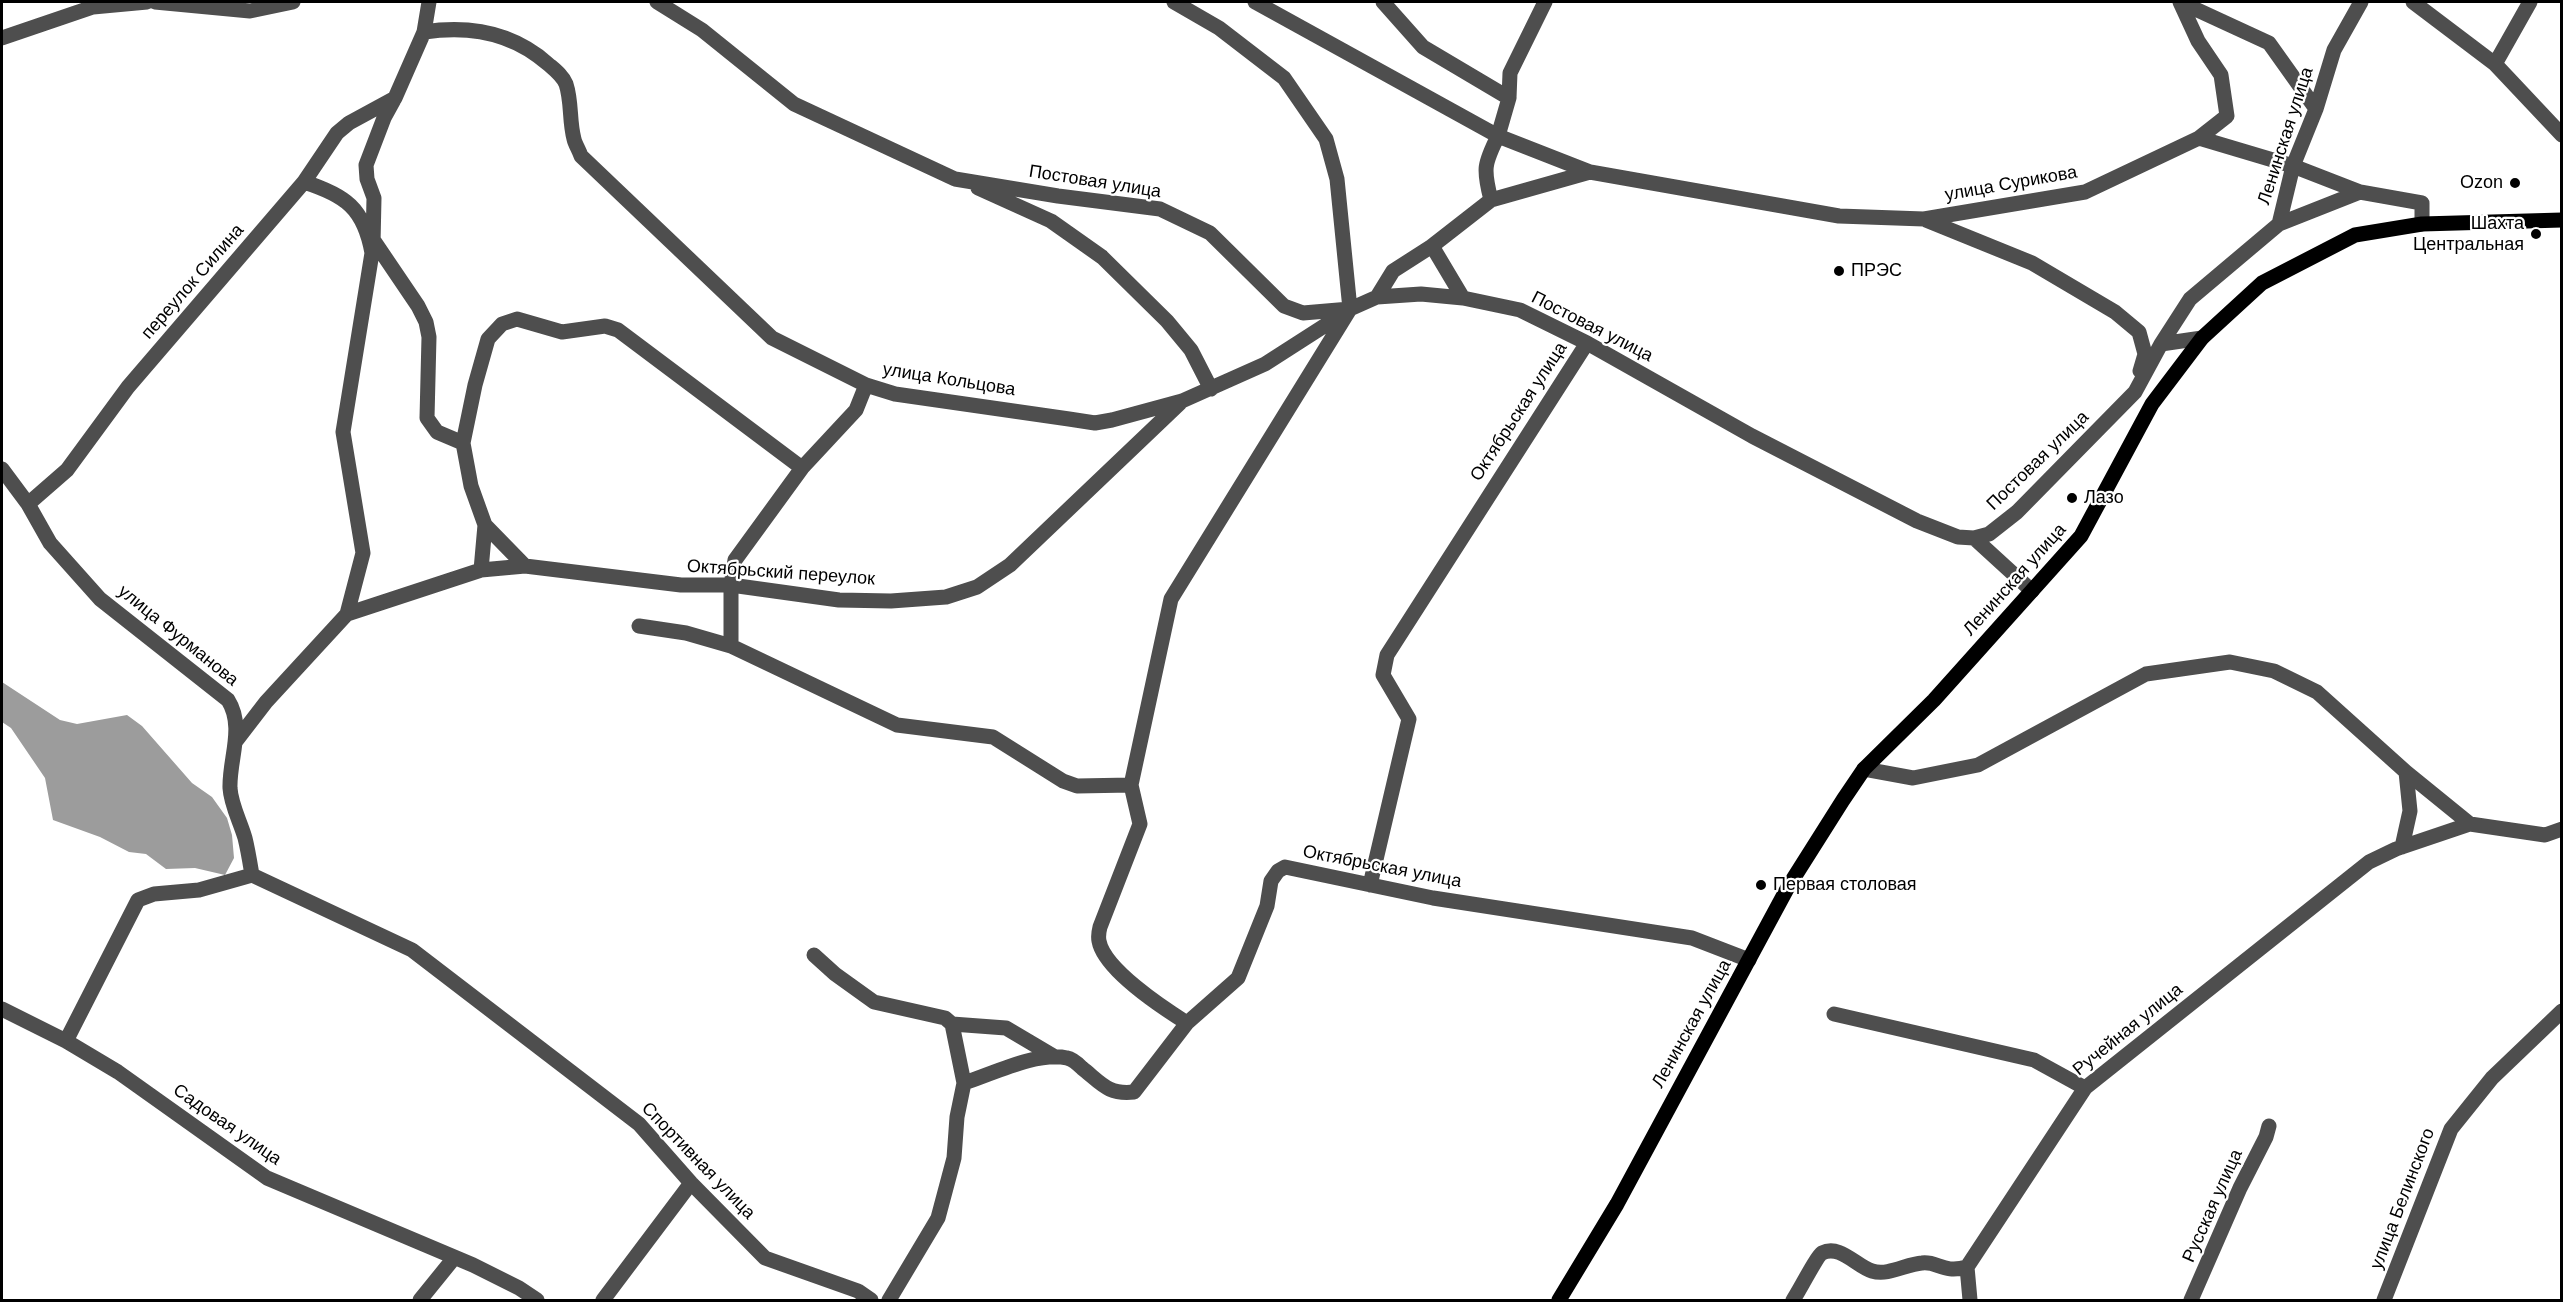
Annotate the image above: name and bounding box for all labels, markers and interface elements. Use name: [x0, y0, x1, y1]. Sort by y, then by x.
street label: Ленинская улица: [2254, 65, 2318, 207]
street label: Постовая улица: [1027, 161, 1163, 203]
street label: улица Сурикова: [1943, 162, 2079, 206]
place label: Ozon: [2460, 172, 2503, 194]
marker: Ozon: [2508, 176, 2522, 190]
place label: Шахта Центральная: [2413, 213, 2524, 256]
street label: переулок Силина: [137, 220, 249, 344]
marker: Шахта Центральная: [2529, 227, 2543, 241]
place label: ПРЭС: [1851, 260, 1902, 282]
marker: ПРЭС: [1832, 264, 1846, 278]
street label: Постовая улица: [1528, 287, 1656, 367]
street label: Октябрьская улица: [1466, 338, 1572, 486]
street label: улица Кольцова: [881, 359, 1017, 401]
street label: Постовая улица: [1982, 407, 2094, 515]
place label: Лазо: [2084, 487, 2124, 509]
marker: Лазо: [2065, 491, 2079, 505]
street label: Ленинская улица: [1959, 520, 2071, 640]
street label: Октябрьский переулок: [686, 556, 876, 590]
street label: улица Фурманова: [113, 581, 243, 691]
street label: Октябрьская улица: [1301, 841, 1463, 893]
place label: Первая столовая: [1773, 874, 1917, 896]
marker: Первая столовая: [1754, 878, 1768, 892]
street label: Ленинская улица: [1648, 956, 1736, 1092]
street label: Ручейная улица: [2069, 979, 2187, 1081]
street label: Садовая улица: [169, 1080, 285, 1170]
street label: Спортивная улица: [637, 1098, 759, 1224]
street label: улица Белинского: [2366, 1125, 2440, 1273]
street label: Русская улица: [2178, 1146, 2248, 1266]

